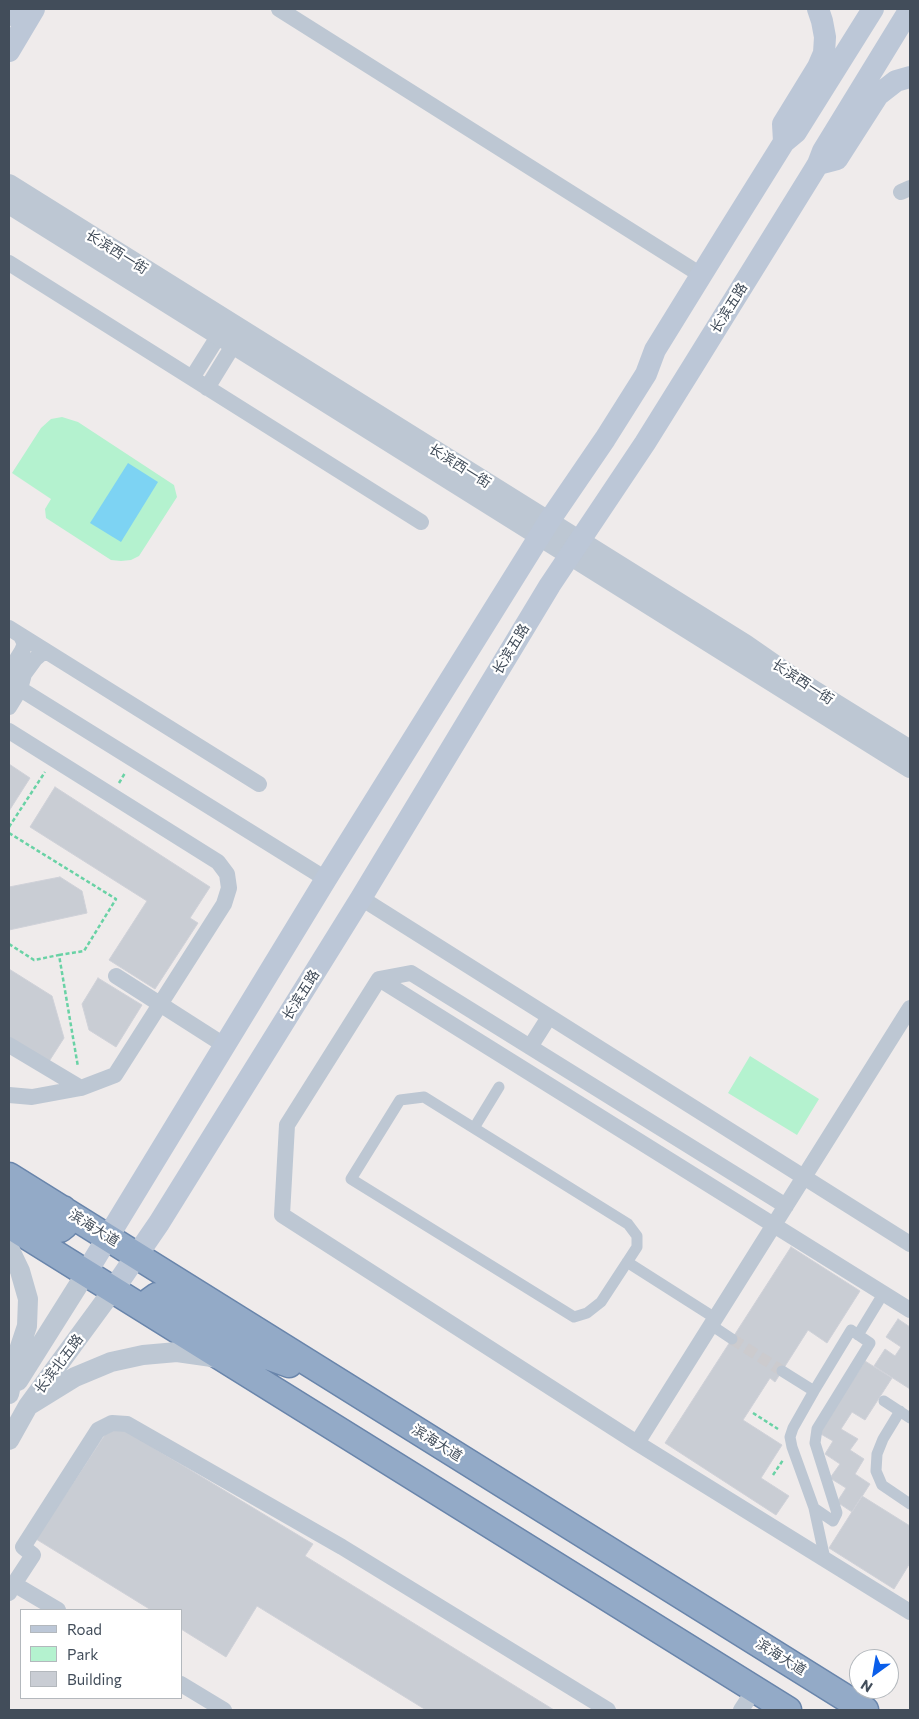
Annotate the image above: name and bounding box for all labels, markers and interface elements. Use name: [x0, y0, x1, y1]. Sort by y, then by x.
street label: 长滨西一街: [83, 226, 151, 278]
street label: 长滨五路: [707, 280, 751, 336]
street label: 长滨西一街: [426, 440, 494, 492]
street label: 长滨五路: [489, 621, 533, 677]
street label: 长滨西一街: [769, 656, 837, 708]
street label: 长滨五路: [279, 967, 323, 1023]
street label: 滨海大道: [66, 1206, 122, 1250]
street label: 长滨北五路: [31, 1331, 87, 1397]
street label: 滨海大道: [409, 1421, 465, 1465]
legend: [20, 1609, 182, 1699]
text: Road: [67, 1620, 102, 1638]
street label: 滨海大道: [753, 1635, 809, 1679]
text: Park: [67, 1645, 98, 1663]
north arrow: [849, 1649, 899, 1699]
text: Building: [67, 1670, 122, 1688]
text: N: [857, 1676, 875, 1696]

